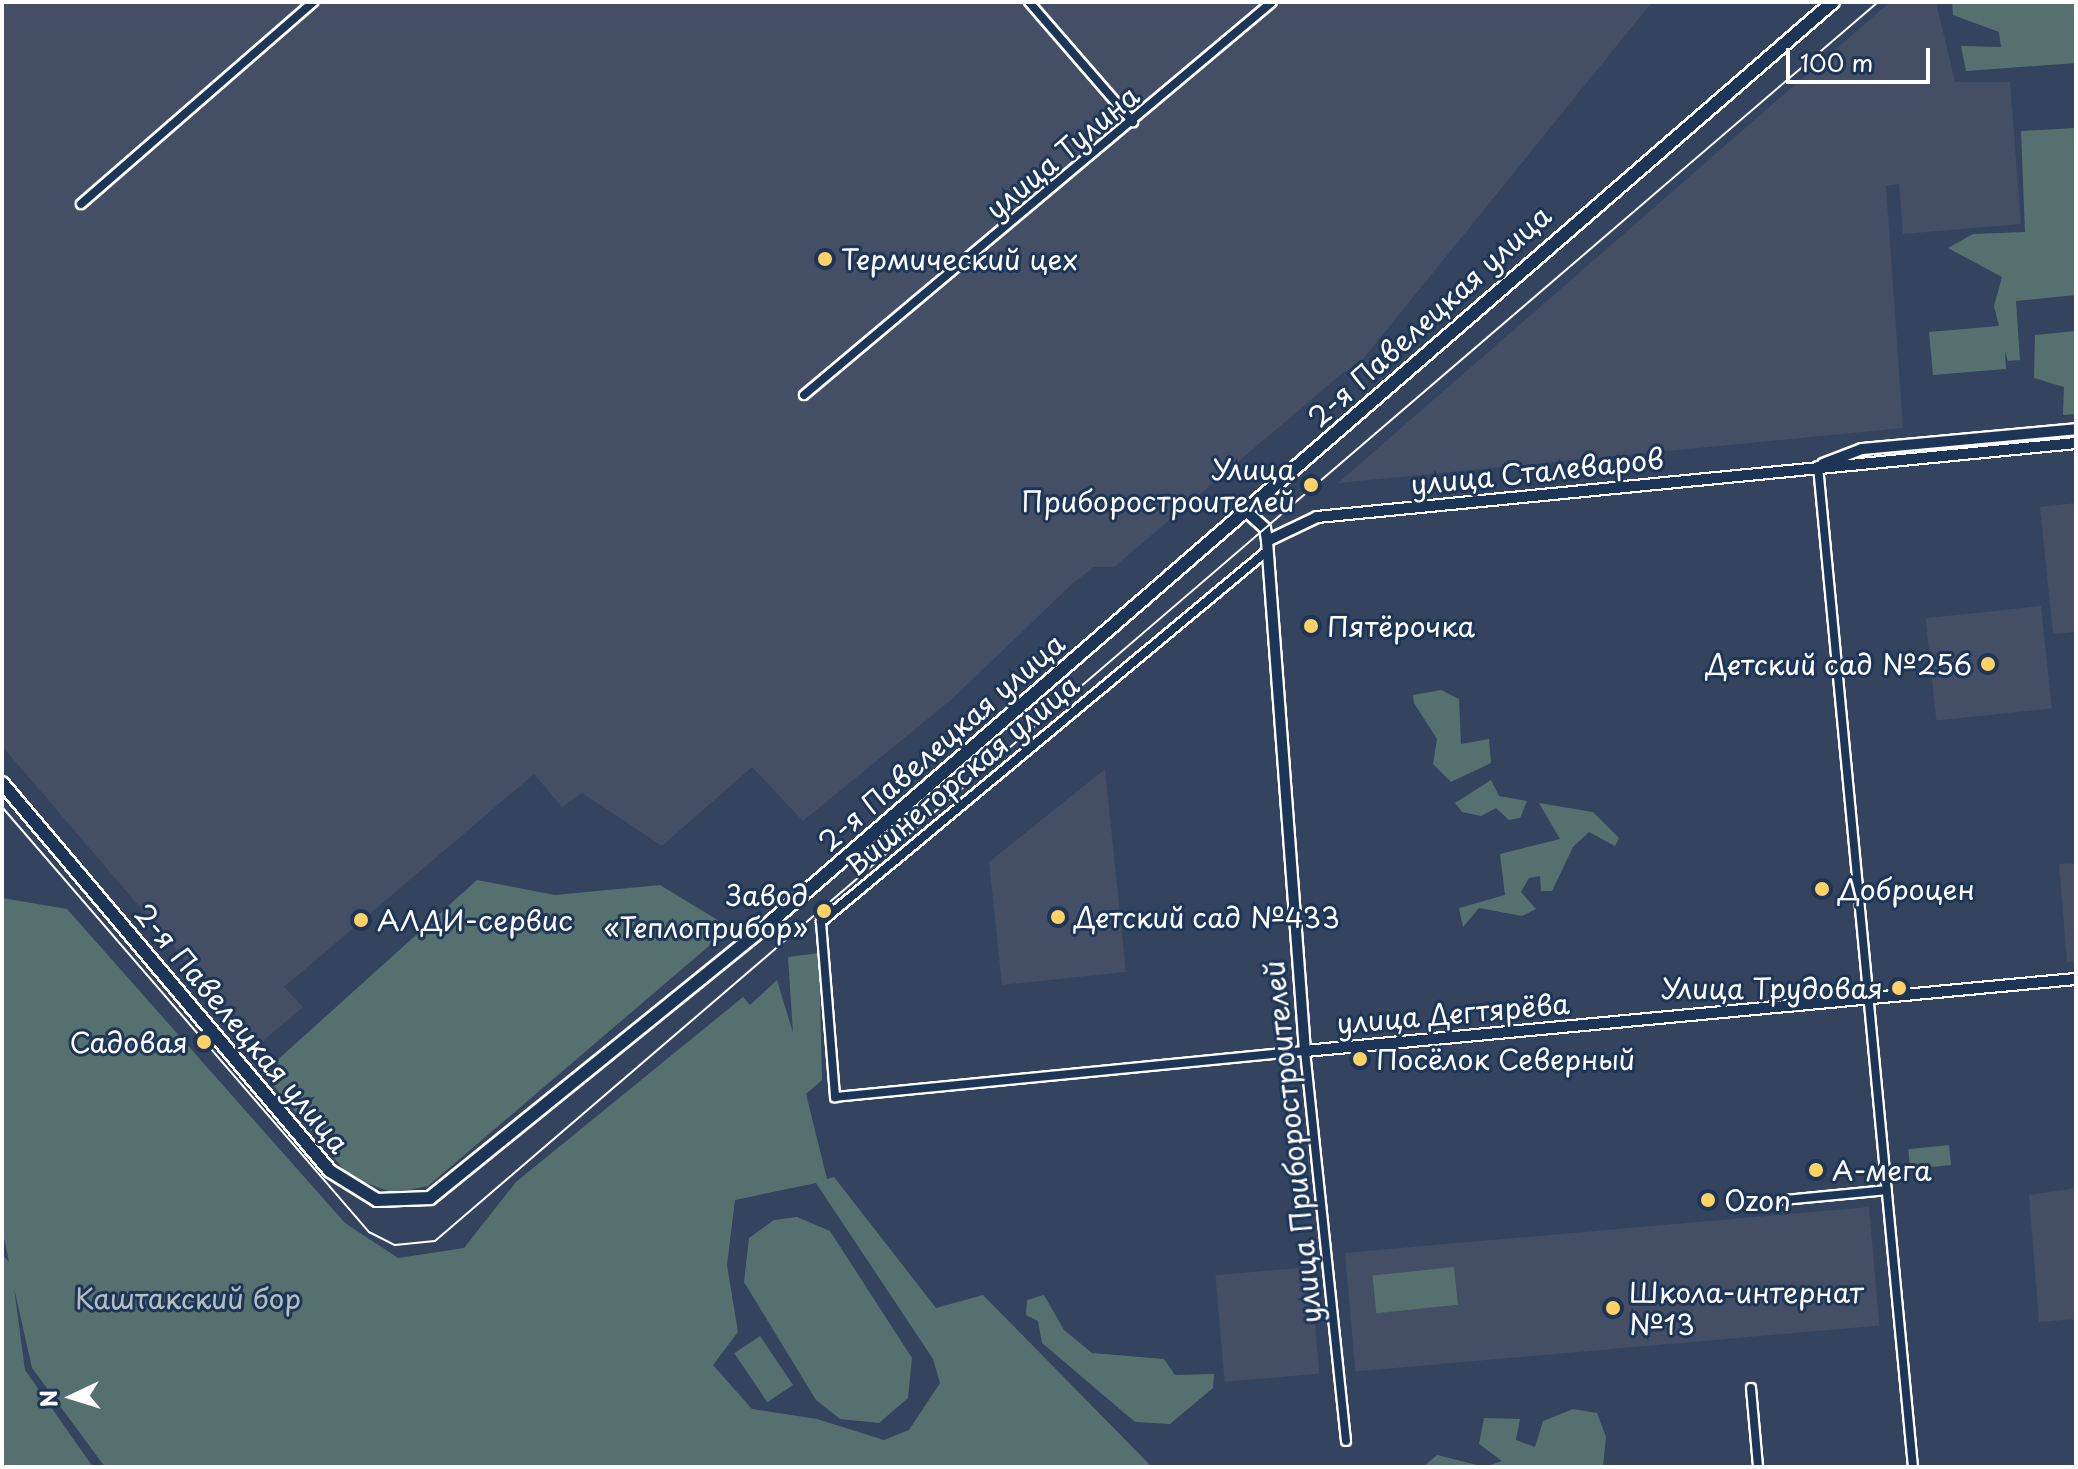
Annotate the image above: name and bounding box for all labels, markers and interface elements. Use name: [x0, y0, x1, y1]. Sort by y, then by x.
scale bar: [1790, 32, 1934, 82]
text: 100 m: [1800, 44, 1873, 80]
street label: улица Тулина: [978, 78, 1146, 226]
street label: 2-я Павелецкая улица: [1300, 198, 1558, 434]
place label: Термический цех: [841, 242, 1078, 276]
marker: Термический цех: [816, 250, 834, 268]
street label: улица Сталеваров: [1408, 441, 1666, 501]
place label: Улица Приборостроителей: [1022, 452, 1295, 518]
marker: Улица Приборостроителей: [1302, 476, 1320, 494]
place label: Пятёрочка: [1327, 609, 1475, 643]
marker: Пятёрочка: [1302, 617, 1320, 635]
street label: 2-я Павелецкая улица: [810, 625, 1072, 859]
place label: Детский сад №256: [1704, 647, 1972, 681]
marker: Детский сад №256: [1979, 655, 1997, 673]
street label: Вишнегорская улица: [838, 667, 1086, 883]
place label: Доброцен: [1838, 872, 1975, 906]
place label: Завод «Теплоприбор»: [603, 878, 808, 944]
marker: Доброцен: [1813, 880, 1831, 898]
street label: 2-я Павелецкая улица: [127, 896, 357, 1160]
place label: Детский сад №433: [1074, 900, 1342, 934]
marker: Завод «Теплоприбор»: [815, 902, 833, 920]
place label: АЛДИ-сервис: [377, 903, 573, 937]
marker: Детский сад №433: [1049, 908, 1067, 926]
marker: АЛДИ-сервис: [352, 911, 370, 929]
street label: улица Приборостроителей: [1256, 958, 1328, 1326]
place label: Улица Трудовая: [1660, 971, 1883, 1005]
marker: Улица Трудовая: [1890, 979, 1908, 997]
street label: улица Дегтярёва: [1334, 986, 1572, 1040]
place label: Садовая: [69, 1025, 188, 1059]
marker: Садовая: [195, 1033, 213, 1051]
place label: Посёлок Северный: [1376, 1042, 1636, 1076]
marker: Посёлок Северный: [1351, 1050, 1369, 1068]
place label: А-мега: [1832, 1153, 1932, 1187]
marker: А-мега: [1807, 1161, 1825, 1179]
place label: Ozon: [1724, 1183, 1791, 1217]
marker: Ozon: [1699, 1191, 1717, 1209]
place label: Школа-интернат №13: [1629, 1275, 1863, 1341]
park label: Каштакский бор: [75, 1281, 301, 1315]
marker: Школа-интернат №13: [1604, 1299, 1622, 1317]
north arrow: [32, 1357, 112, 1437]
text: N: [30, 1389, 65, 1409]

